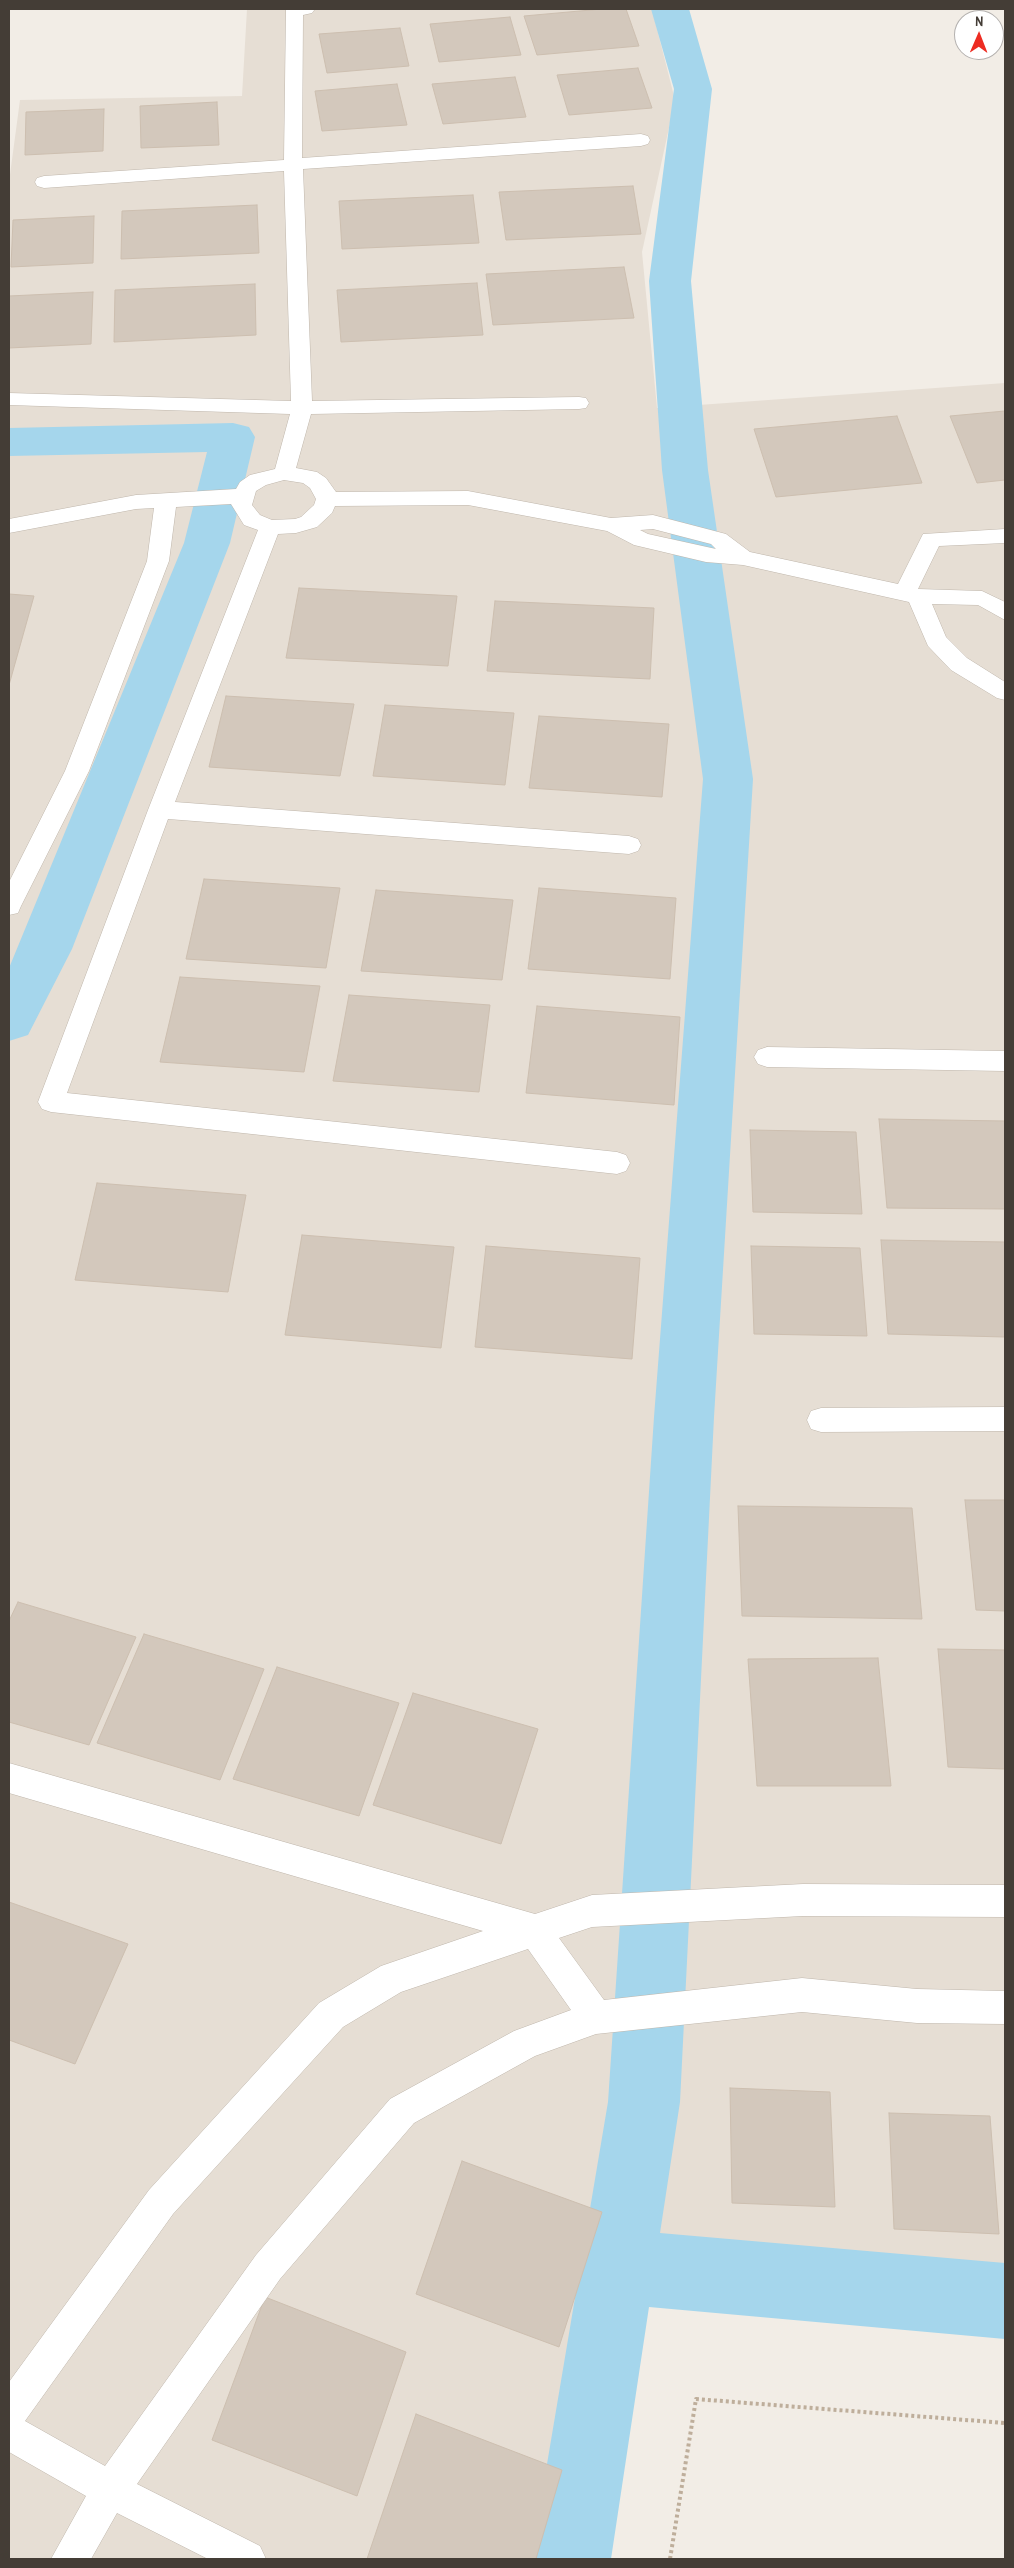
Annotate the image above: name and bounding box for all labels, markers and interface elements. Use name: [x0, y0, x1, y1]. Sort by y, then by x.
north arrow: [954, 10, 1004, 60]
text: N: [975, 12, 984, 30]

